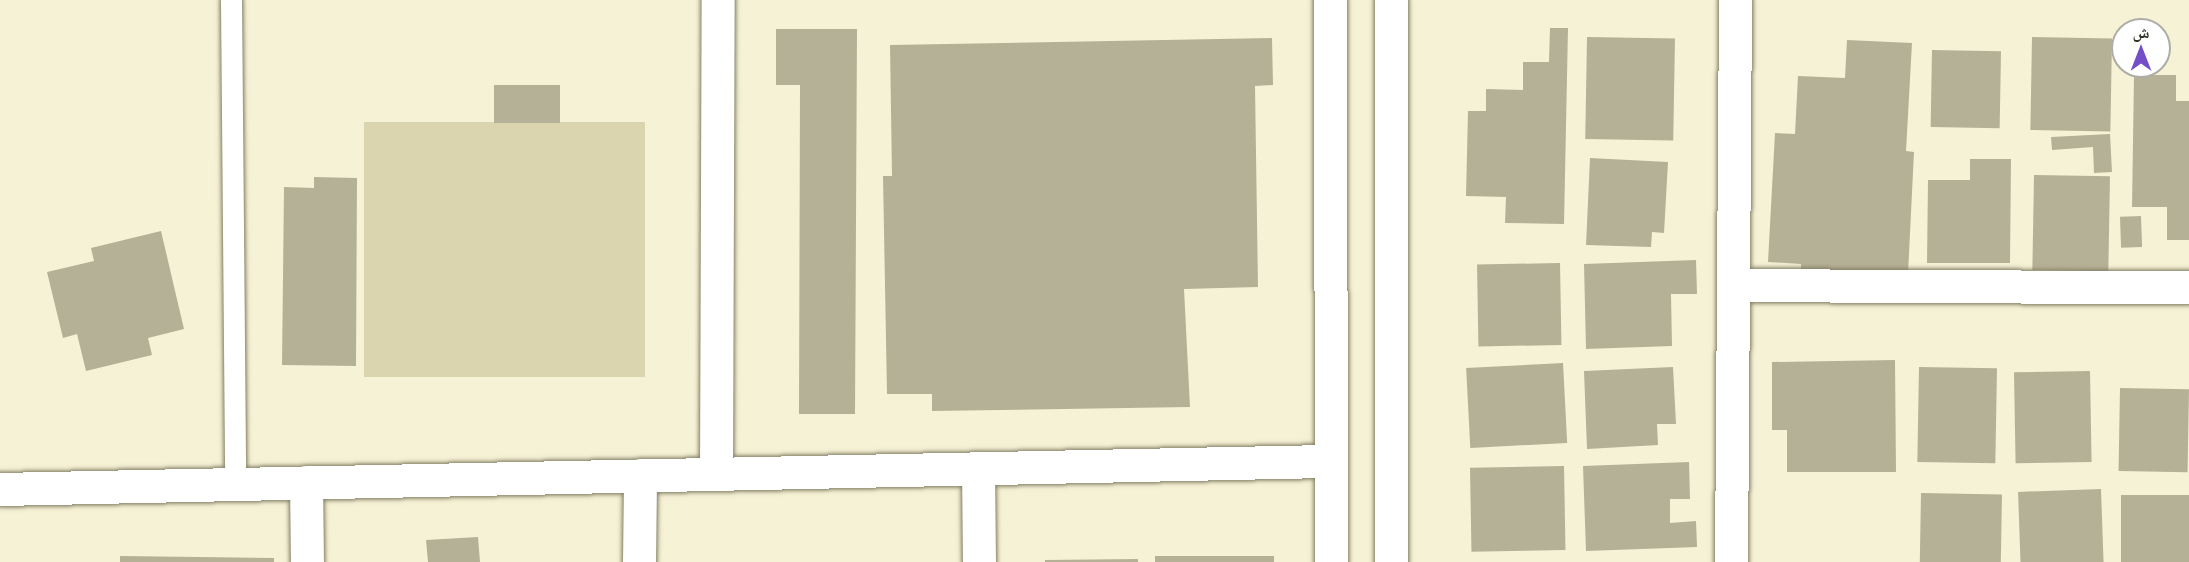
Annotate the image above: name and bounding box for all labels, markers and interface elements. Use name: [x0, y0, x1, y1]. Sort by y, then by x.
north arrow: [2111, 18, 2171, 78]
text: ش: [2133, 22, 2149, 42]

